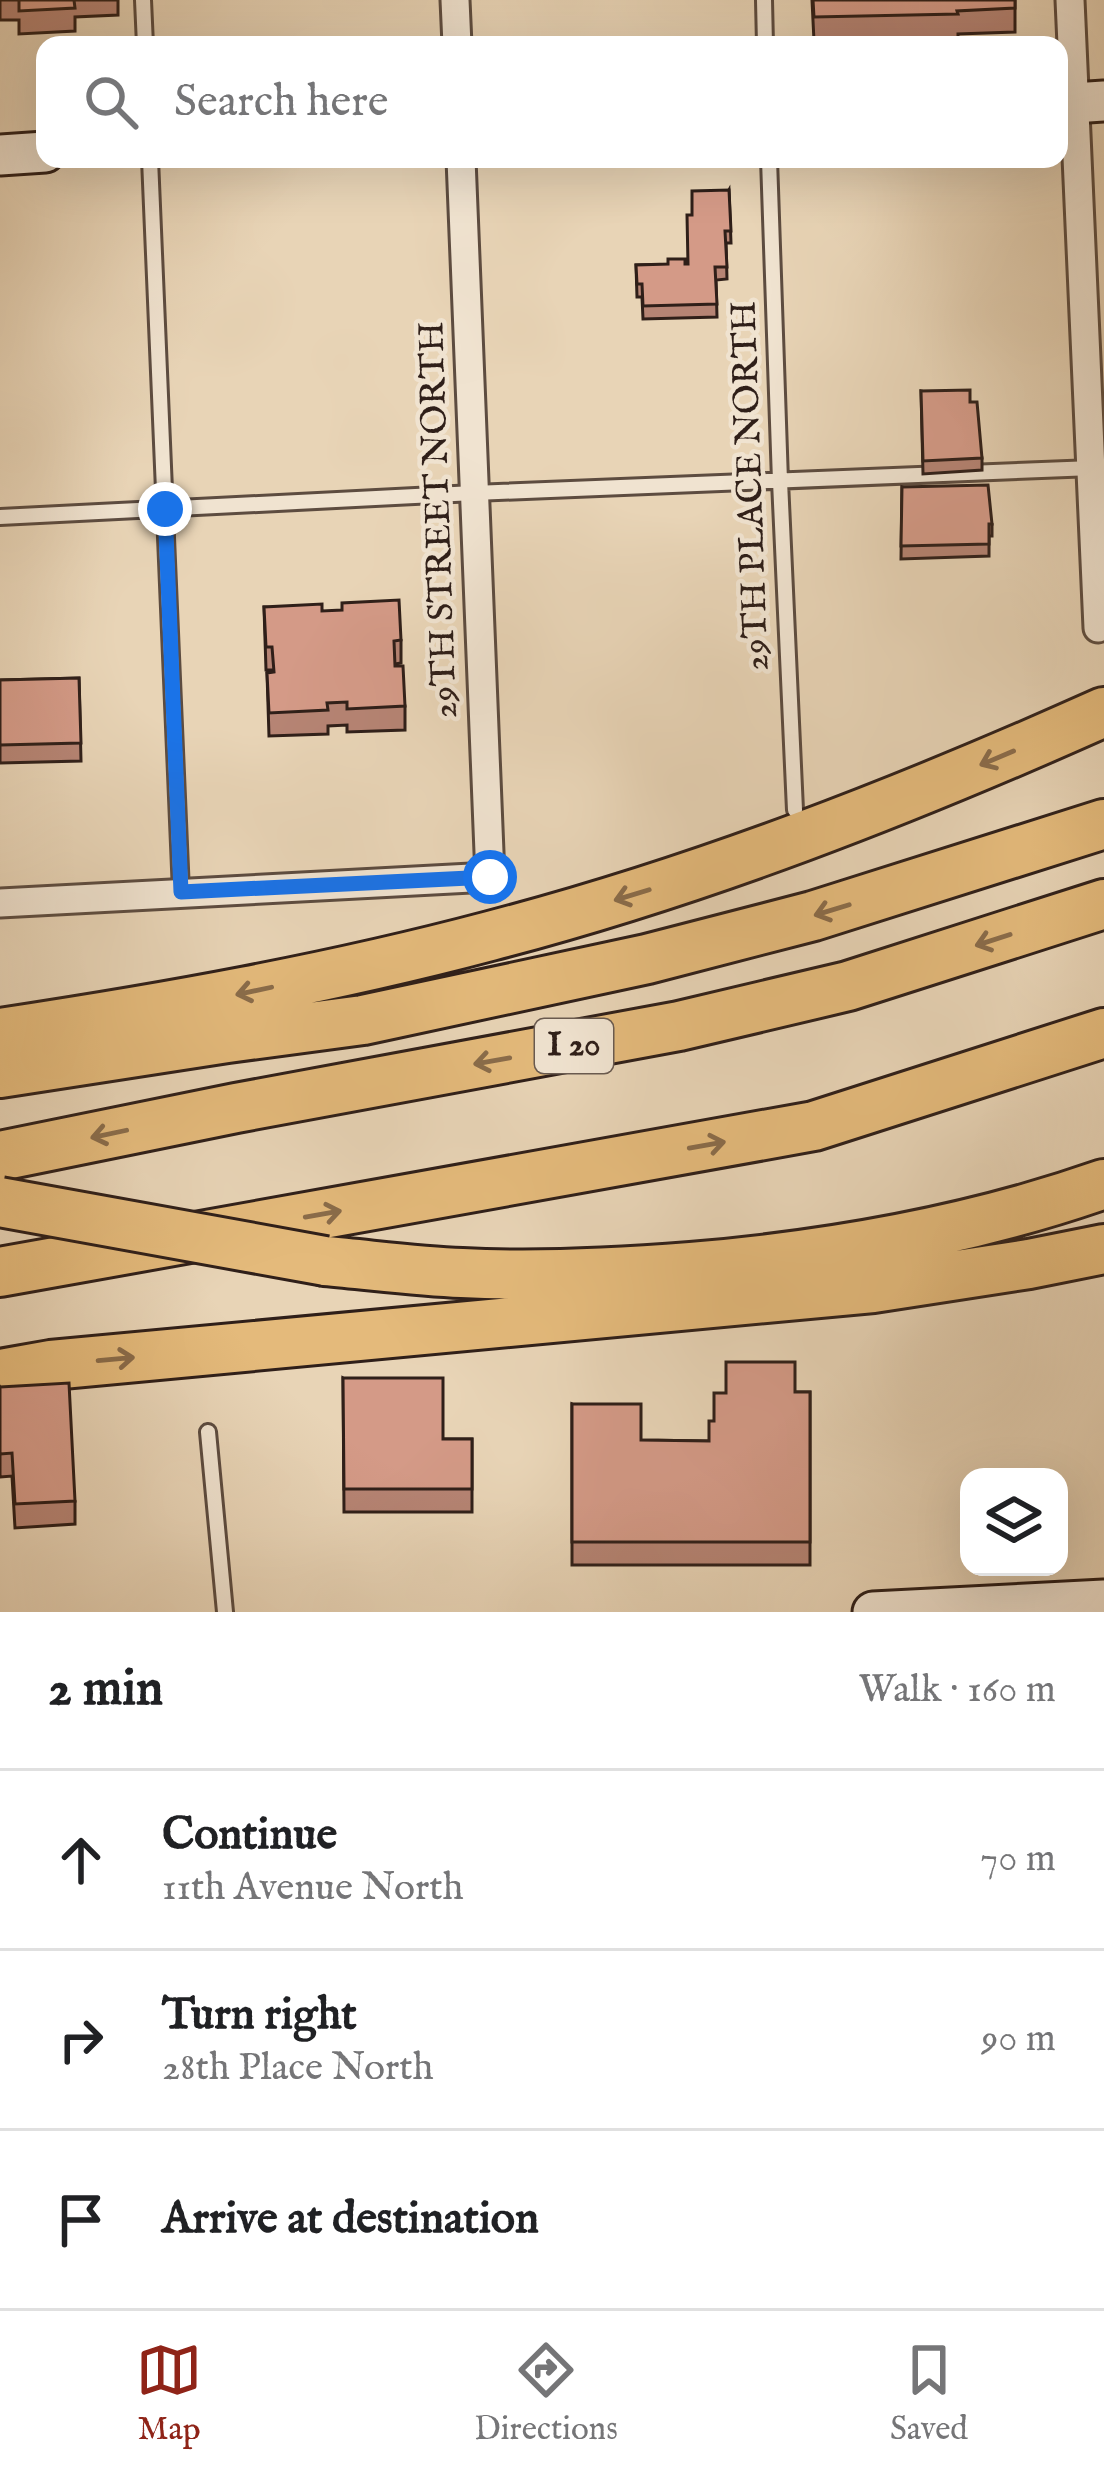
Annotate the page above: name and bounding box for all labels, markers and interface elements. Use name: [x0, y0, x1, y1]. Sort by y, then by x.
search box: [36, 36, 1068, 168]
icon: search: [78, 69, 144, 135]
text: Search here: [174, 74, 388, 131]
street label: 29TH PLACE NORTH: [722, 300, 780, 672]
street label: 29TH STREET NORTH: [409, 321, 469, 719]
route end: [138, 482, 192, 536]
one-way arrow: [979, 749, 1015, 771]
route start: [463, 850, 517, 904]
one-way arrow: [613, 885, 651, 907]
one-way arrow: [814, 900, 852, 922]
one-way arrow: [975, 930, 1013, 952]
one-way arrow: [235, 980, 273, 1003]
road number: I 20: [535, 1019, 613, 1073]
one-way arrow: [473, 1050, 512, 1073]
one-way arrow: [90, 1124, 128, 1147]
one-way arrow: [687, 1133, 726, 1155]
one-way arrow: [303, 1201, 342, 1224]
one-way arrow: [96, 1347, 135, 1370]
map controls: [960, 1468, 1068, 1576]
button: layers: [960, 1468, 1068, 1576]
text: 2 min: [48, 1658, 163, 1723]
text: Walk · 160 m: [858, 1666, 1056, 1715]
text: Continue: [162, 1807, 337, 1864]
icon: ahead: [48, 1827, 114, 1893]
text: 70 m: [980, 1835, 1056, 1884]
text: 11th Avenue North: [162, 1864, 463, 1913]
text: Turn right: [162, 1987, 357, 2044]
icon: right: [48, 2007, 114, 2073]
text: 90 m: [981, 2015, 1056, 2064]
text: 28th Place North: [162, 2044, 434, 2093]
icon: arrive: [48, 2187, 114, 2253]
text: Arrive at destination: [162, 2191, 539, 2248]
tab: Map: [136, 2337, 202, 2451]
tab: Directions: [474, 2337, 618, 2451]
tab: Saved: [890, 2337, 968, 2451]

